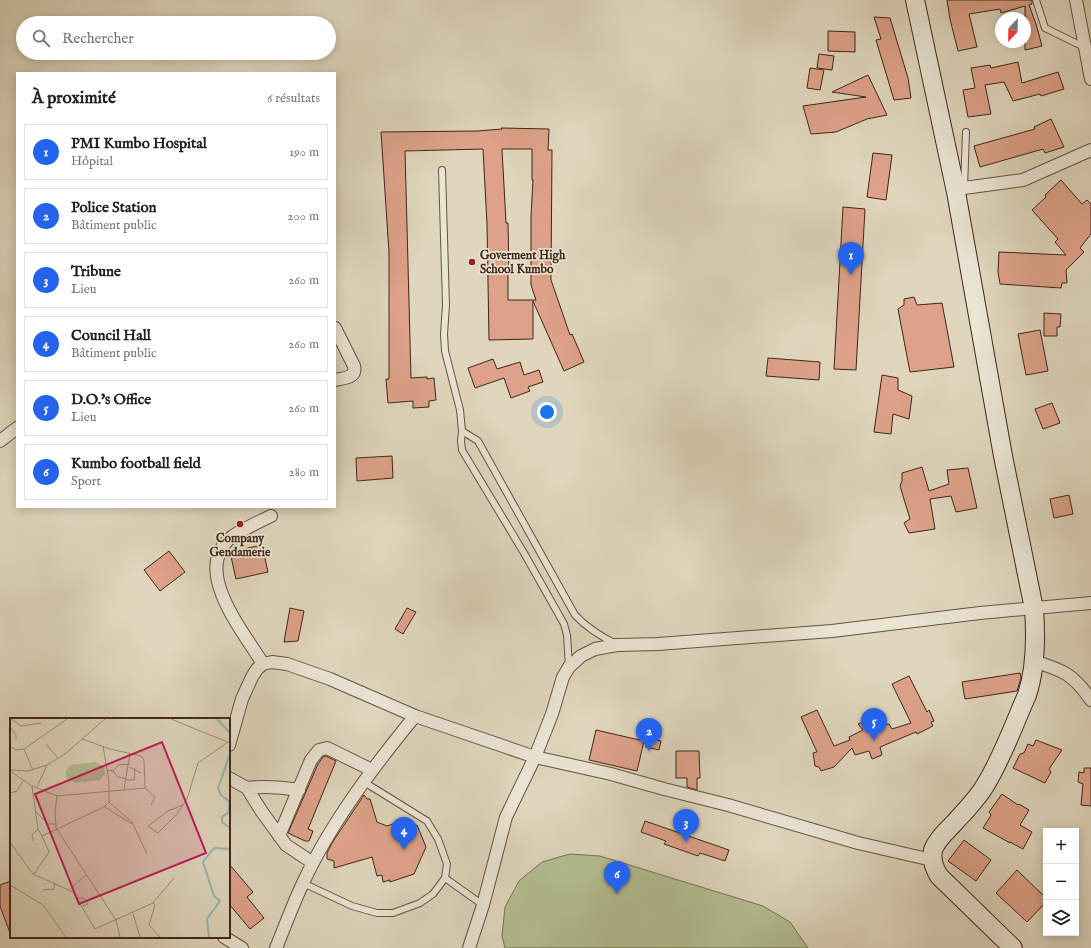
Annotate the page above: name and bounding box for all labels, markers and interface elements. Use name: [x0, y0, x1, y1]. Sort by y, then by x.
north arrow: [995, 12, 1031, 48]
search box: [16, 16, 336, 60]
icon: search: [30, 27, 52, 49]
text: Rechercher: [62, 29, 134, 48]
text: À proximité: [32, 88, 116, 109]
text: 6 résultats: [267, 90, 320, 107]
text: PMI Kumbo Hospital: [71, 134, 207, 153]
text: 1: [44, 144, 48, 161]
text: 190 m: [289, 144, 319, 161]
text: Hôpital: [71, 153, 113, 170]
text: Police Station: [71, 198, 157, 217]
text: 2: [43, 208, 49, 225]
text: 200 m: [287, 208, 319, 225]
text: Bâtiment public: [71, 217, 157, 234]
pin: 1: [838, 242, 864, 275]
place label: Goverment High School Kumbo: [480, 248, 566, 277]
marker: Goverment High School Kumbo: [467, 257, 477, 267]
text: Tribune: [71, 262, 121, 281]
text: 3: [44, 272, 48, 289]
text: 260 m: [288, 272, 319, 289]
text: Lieu: [71, 281, 96, 298]
text: Council Hall: [71, 326, 151, 345]
text: 4: [43, 336, 49, 353]
text: 260 m: [288, 336, 319, 353]
text: Bâtiment public: [71, 345, 157, 362]
text: D.O.'s Office: [71, 390, 151, 409]
text: 5: [44, 400, 48, 417]
text: 260 m: [288, 400, 319, 417]
your location: [537, 402, 557, 422]
text: Lieu: [71, 409, 96, 426]
text: Kumbo football field: [71, 454, 201, 473]
text: 6: [43, 464, 49, 481]
text: 280 m: [289, 464, 319, 481]
text: Sport: [71, 473, 101, 490]
marker: Company Gendamerie: [235, 519, 245, 529]
place label: Company Gendamerie: [210, 531, 271, 560]
pin: 5: [861, 708, 887, 741]
inset map: [10, 718, 230, 938]
pin: 2: [636, 718, 662, 751]
pin: 3: [673, 809, 699, 842]
pin: 4: [391, 817, 417, 850]
map controls: [1043, 828, 1079, 936]
button: +: [1043, 828, 1079, 864]
pin: 6: [604, 861, 630, 894]
button: −: [1043, 864, 1079, 900]
button: layers: [1043, 900, 1079, 936]

